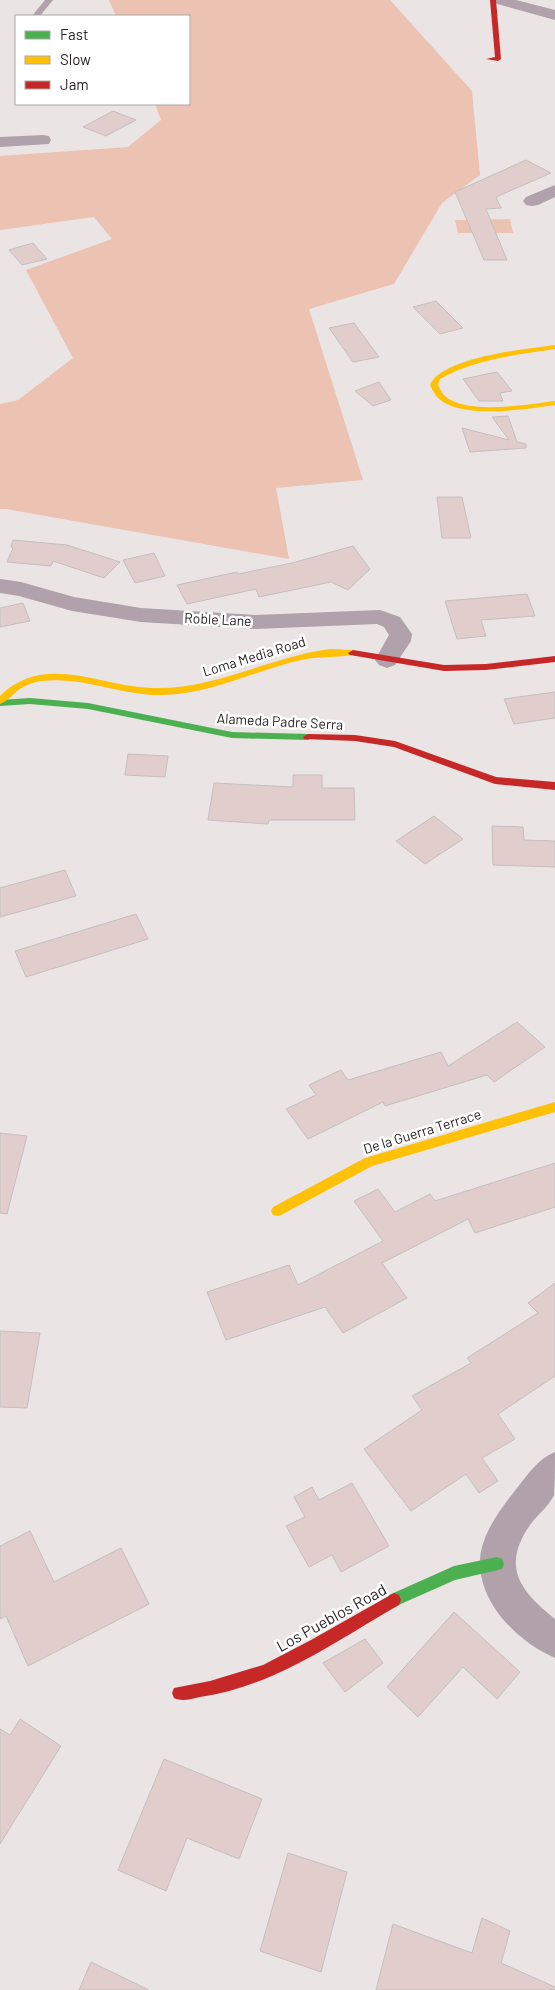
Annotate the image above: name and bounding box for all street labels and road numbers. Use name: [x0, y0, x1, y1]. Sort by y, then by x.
street label: Roble Lane: [184, 609, 252, 629]
street label: Loma Media Road: [200, 632, 308, 680]
street label: Alameda Padre Serra: [216, 709, 344, 733]
street label: De la Guerra Terrace: [361, 1105, 483, 1157]
street label: Los Pueblos Road: [273, 1579, 389, 1655]

